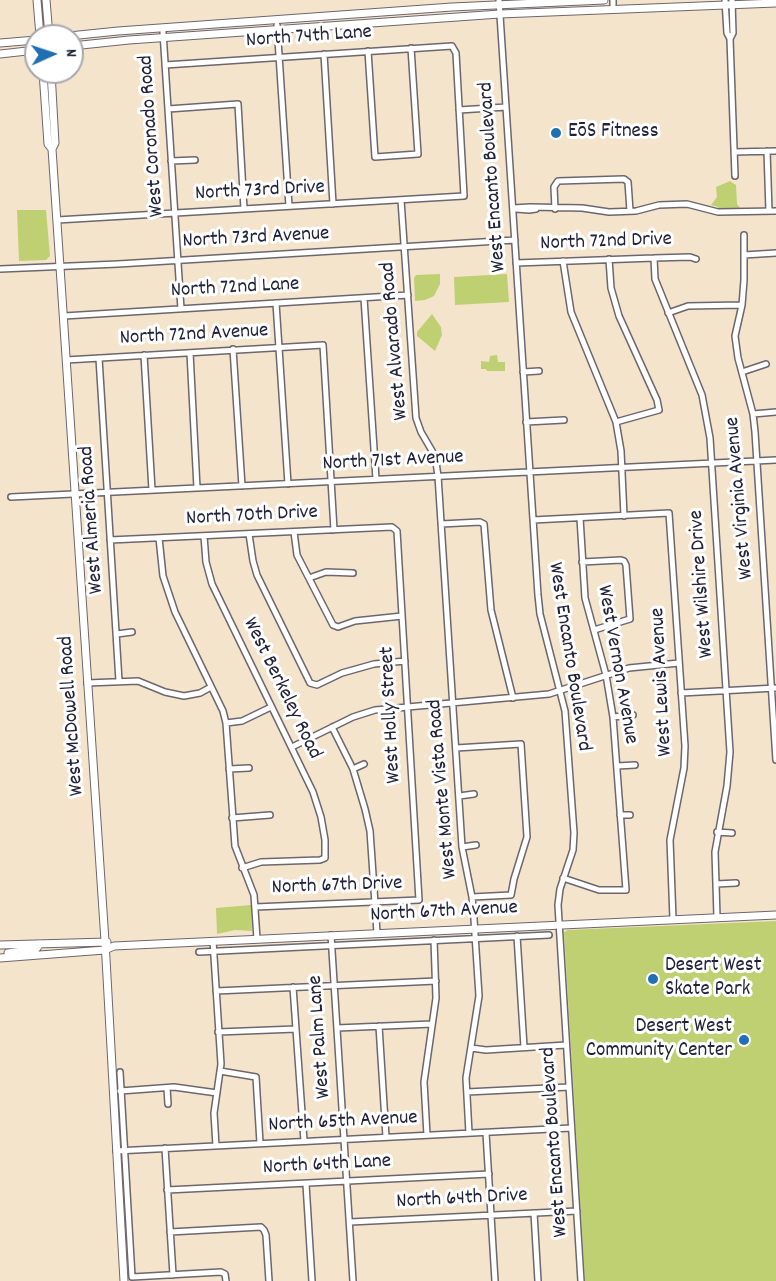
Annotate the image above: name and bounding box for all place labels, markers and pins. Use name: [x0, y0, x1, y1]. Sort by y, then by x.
place label: EōS Fitness: [568, 120, 659, 146]
marker: EōS Fitness: [549, 126, 563, 140]
place label: Desert West Skate Park: [665, 954, 761, 1004]
marker: Desert West Skate Park: [646, 972, 660, 986]
place label: Desert West Community Center: [586, 1015, 732, 1065]
marker: Desert West Community Center: [737, 1033, 751, 1047]

